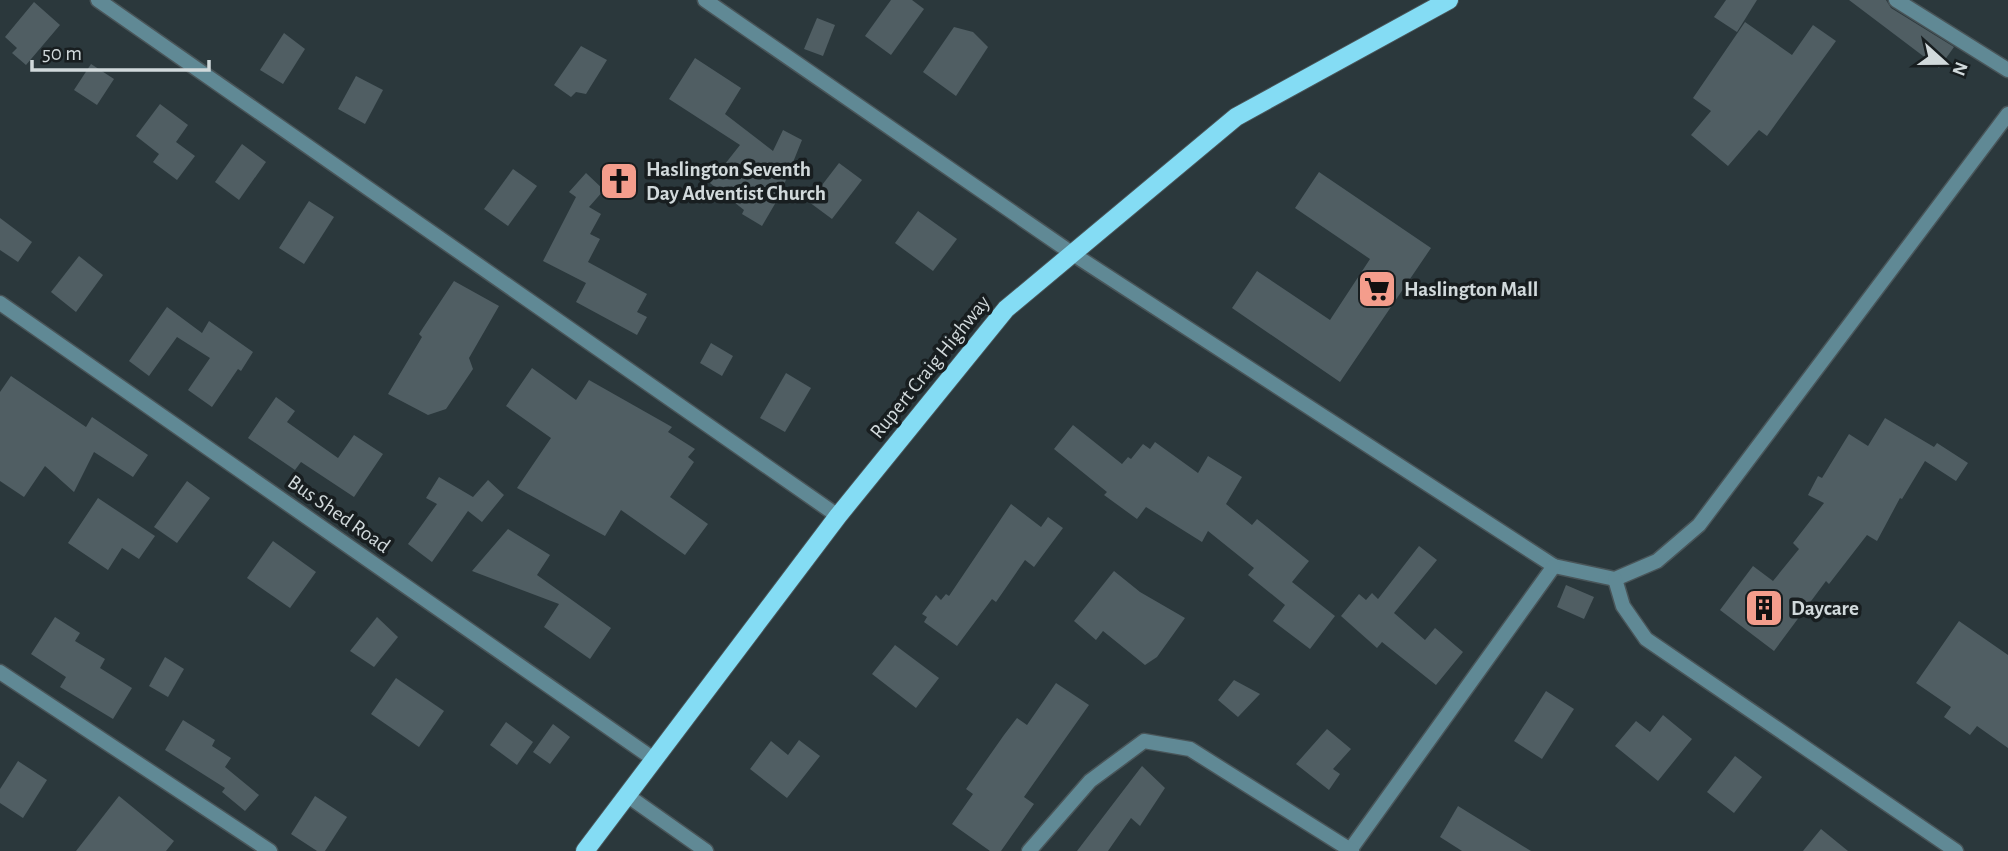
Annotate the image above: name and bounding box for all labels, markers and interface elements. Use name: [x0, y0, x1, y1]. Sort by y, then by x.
scale bar: [32, 28, 208, 72]
north arrow: [1910, 28, 1980, 98]
text: 50 m: [42, 43, 82, 64]
text: N: [1948, 59, 1971, 78]
place label: Haslington Seventh Day Adventist Church: [646, 159, 826, 204]
church icon: Haslington Seventh Day Adventist Church: [598, 160, 640, 202]
supermarket icon: Haslington Mall: [1356, 268, 1398, 310]
place label: Haslington Mall: [1404, 279, 1538, 300]
street label: Rupert Craig Highway: [866, 292, 994, 442]
street label: Bus Shed Road: [284, 471, 394, 557]
building icon: Daycare: [1743, 587, 1785, 629]
place label: Daycare: [1791, 598, 1859, 619]

